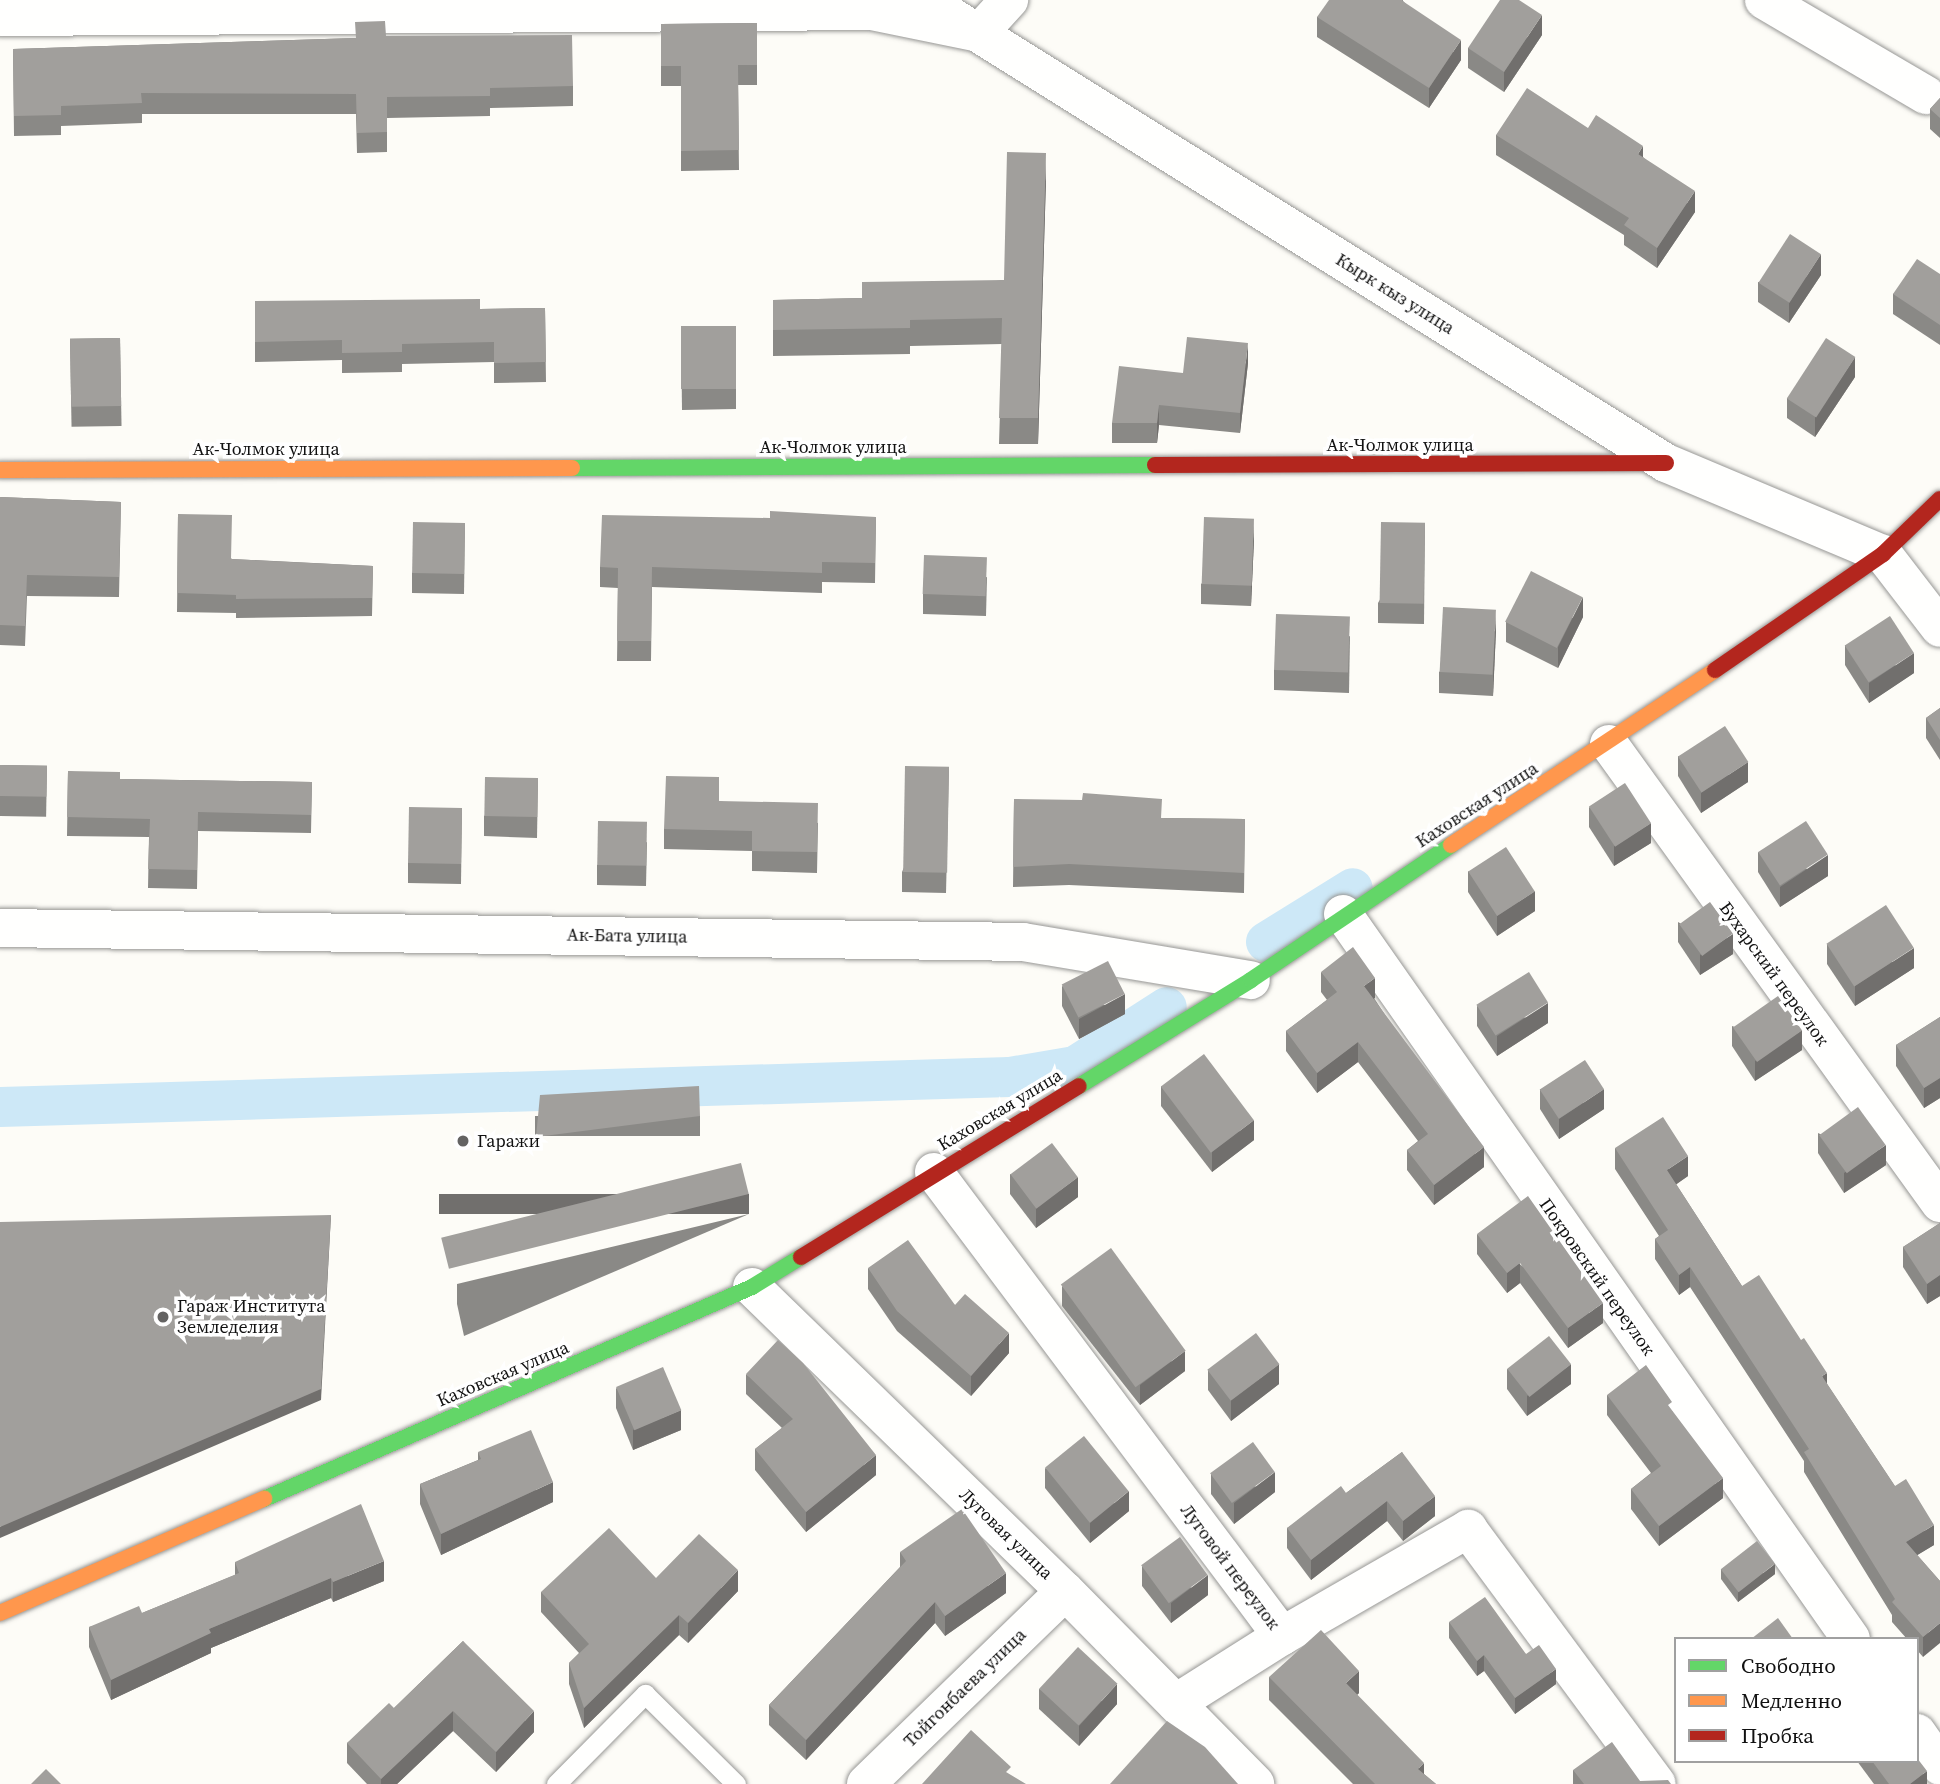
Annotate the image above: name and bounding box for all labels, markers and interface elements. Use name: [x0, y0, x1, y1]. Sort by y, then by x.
street label: Кырк кыз улица: [1332, 249, 1458, 339]
street label: Ак-Чолмок улица: [1326, 434, 1474, 456]
street label: Ак-Чолмок улица: [759, 436, 907, 458]
street label: Ак-Чолмок улица: [192, 438, 340, 460]
street label: Каховская улица: [1412, 757, 1542, 853]
street label: Бухарский переулок: [1714, 898, 1834, 1050]
street label: Ак-Бата улица: [567, 924, 687, 948]
street label: Каховская улица: [934, 1064, 1066, 1156]
place label: Гаражи: [477, 1130, 540, 1152]
marker: Гаражи: [455, 1133, 471, 1149]
street label: Покровский переулок: [1535, 1194, 1659, 1360]
place label: Гараж Института Земледелия: [177, 1296, 325, 1338]
marker: Гараж Института Земледелия: [155, 1309, 171, 1325]
street label: Каховская улица: [434, 1336, 572, 1412]
street label: Луговая улица: [955, 1484, 1057, 1584]
street label: Луговой переулок: [1176, 1500, 1284, 1634]
street label: Тойгонбаева улица: [899, 1624, 1031, 1752]
legend: [1674, 1637, 1919, 1763]
text: Свободно: [1741, 1651, 1836, 1680]
text: Медленно: [1741, 1686, 1842, 1715]
text: Пробка: [1741, 1721, 1814, 1750]

